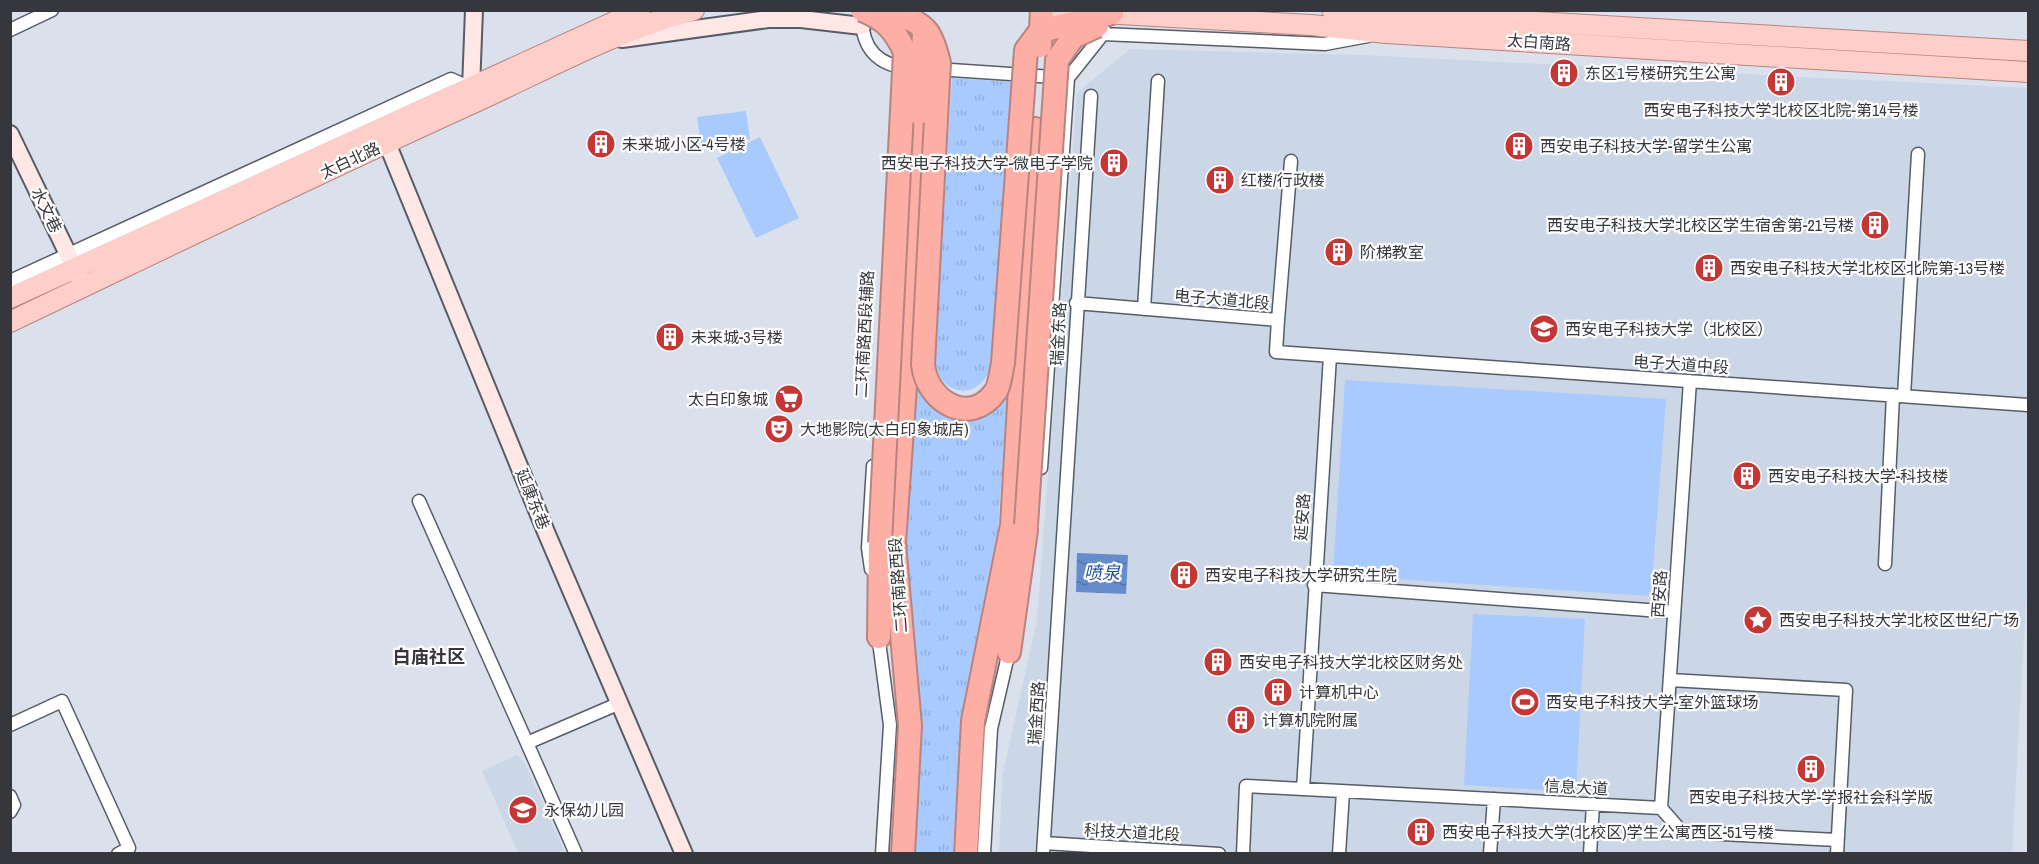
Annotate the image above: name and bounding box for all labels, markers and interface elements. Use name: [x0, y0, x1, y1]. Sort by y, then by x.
street label: 太白南路: [1506, 29, 1572, 55]
building icon: 东区1号楼研究生公寓: [1548, 57, 1580, 89]
place label: 东区1号楼研究生公寓: [1585, 62, 1736, 84]
building icon: 西安电子科技大学北校区北院-第14号楼: [1765, 66, 1797, 98]
place label: 西安电子科技大学北校区北院-第14号楼: [1644, 99, 1918, 121]
building icon: 未来城小区-4号楼: [585, 128, 617, 160]
building icon: 西安电子科技大学-留学生公寓: [1503, 130, 1535, 162]
place label: 未来城小区-4号楼: [622, 133, 746, 155]
place label: 西安电子科技大学-留学生公寓: [1540, 135, 1752, 157]
street label: 太白北路: [316, 137, 384, 183]
building icon: 西安电子科技大学-微电子学院: [1098, 147, 1130, 179]
place label: 西安电子科技大学-微电子学院: [881, 152, 1093, 174]
building icon: 红楼/行政楼: [1204, 164, 1236, 196]
place label: 红楼/行政楼: [1241, 169, 1325, 191]
street label: 水文巷: [27, 184, 67, 236]
building icon: 西安电子科技大学北校区学生宿舍第-21号楼: [1859, 209, 1891, 241]
place label: 西安电子科技大学北校区学生宿舍第-21号楼: [1547, 214, 1854, 236]
building icon: 阶梯教室: [1323, 236, 1355, 268]
place label: 阶梯教室: [1360, 241, 1424, 263]
building icon: 西安电子科技大学北校区北院第-13号楼: [1693, 252, 1725, 284]
place label: 西安电子科技大学北校区北院第-13号楼: [1730, 257, 2005, 279]
street label: 二环南路西段辅路: [850, 270, 878, 398]
street label: 电子大道北段: [1173, 284, 1271, 314]
street label: 瑞金东路: [1045, 301, 1071, 367]
school or university icon: 西安电子科技大学（北校区）: [1528, 313, 1560, 345]
place label: 西安电子科技大学（北校区）: [1565, 318, 1773, 340]
building icon: 未来城-3号楼: [654, 321, 686, 353]
place label: 未来城-3号楼: [691, 326, 783, 348]
street label: 电子大道中段: [1632, 350, 1730, 378]
supermarket icon: 太白印象城: [773, 383, 805, 415]
place label: 太白印象城: [688, 388, 768, 410]
theatre icon: 大地影院(太白印象城店): [763, 413, 795, 445]
place label: 大地影院(太白印象城店): [800, 418, 969, 440]
building icon: 西安电子科技大学-科技楼: [1731, 460, 1763, 492]
street label: 延康东巷: [511, 465, 555, 533]
place label: 西安电子科技大学-科技楼: [1768, 465, 1948, 487]
street label: 延安路: [1289, 492, 1315, 542]
street label: 二环南路西段: [884, 536, 912, 634]
building icon: 西安电子科技大学研究生院: [1168, 559, 1200, 591]
water label: 喷泉: [1084, 560, 1121, 585]
place label: 西安电子科技大学研究生院: [1205, 564, 1397, 586]
street label: 西安路: [1646, 569, 1672, 619]
place icon: 西安电子科技大学北校区世纪广场: [1742, 604, 1774, 636]
place label: 西安电子科技大学北校区世纪广场: [1779, 609, 2019, 631]
district label: 白庙社区: [393, 644, 465, 669]
building icon: 西安电子科技大学北校区财务处: [1202, 646, 1234, 678]
place label: 西安电子科技大学北校区财务处: [1239, 651, 1463, 673]
building icon: 计算机中心: [1262, 676, 1294, 708]
street label: 瑞金西路: [1023, 680, 1049, 746]
place label: 计算机中心: [1299, 681, 1379, 703]
sports icon: 西安电子科技大学-室外篮球场: [1509, 686, 1541, 718]
place label: 西安电子科技大学-室外篮球场: [1546, 691, 1758, 713]
building icon: 计算机院附属: [1225, 704, 1257, 736]
place label: 计算机院附属: [1262, 709, 1358, 731]
building icon: 西安电子科技大学-学报社会科学版: [1795, 753, 1827, 785]
street label: 信息大道: [1543, 774, 1609, 800]
place label: 西安电子科技大学-学报社会科学版: [1689, 786, 1933, 808]
school or university icon: 永保幼儿园: [507, 794, 539, 826]
place label: 永保幼儿园: [544, 799, 624, 821]
building icon: 西安电子科技大学(北校区)学生公寓西区-51号楼: [1405, 816, 1437, 848]
street label: 科技大道北段: [1083, 819, 1181, 845]
place label: 西安电子科技大学(北校区)学生公寓西区-51号楼: [1442, 821, 1774, 843]

